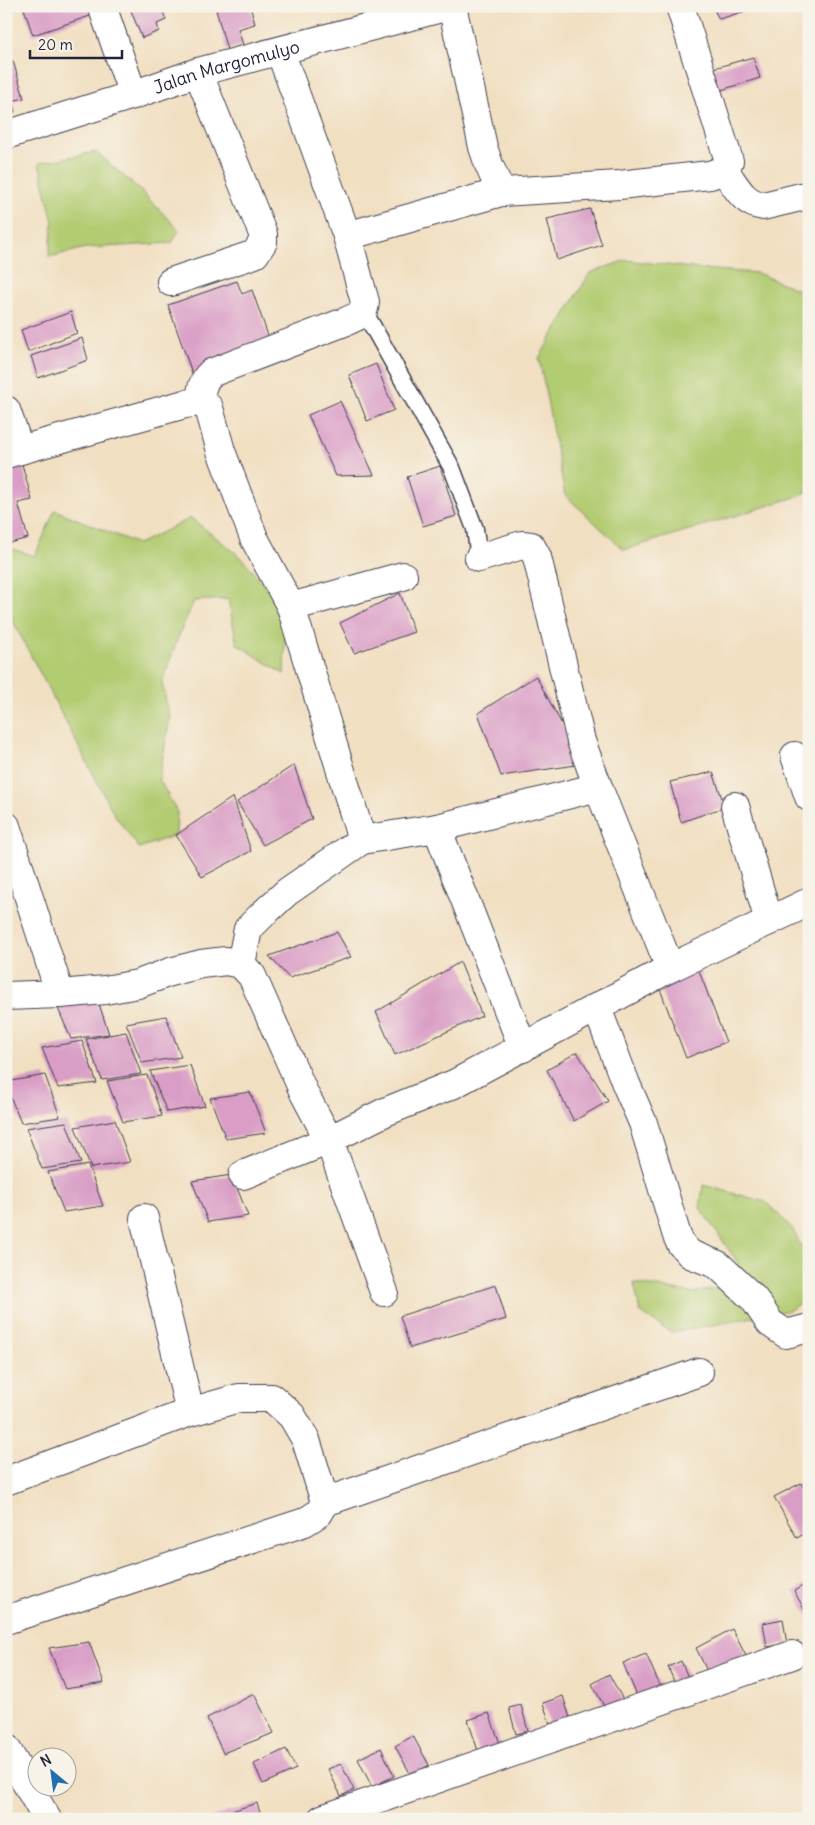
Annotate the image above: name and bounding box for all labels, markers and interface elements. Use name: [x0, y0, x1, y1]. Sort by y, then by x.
scale bar: [30, 28, 122, 60]
street label: Jalan Margomulyo: [150, 34, 302, 98]
text: 20 m: [38, 35, 73, 54]
north arrow: [28, 1748, 78, 1798]
text: N: [37, 1750, 54, 1771]

